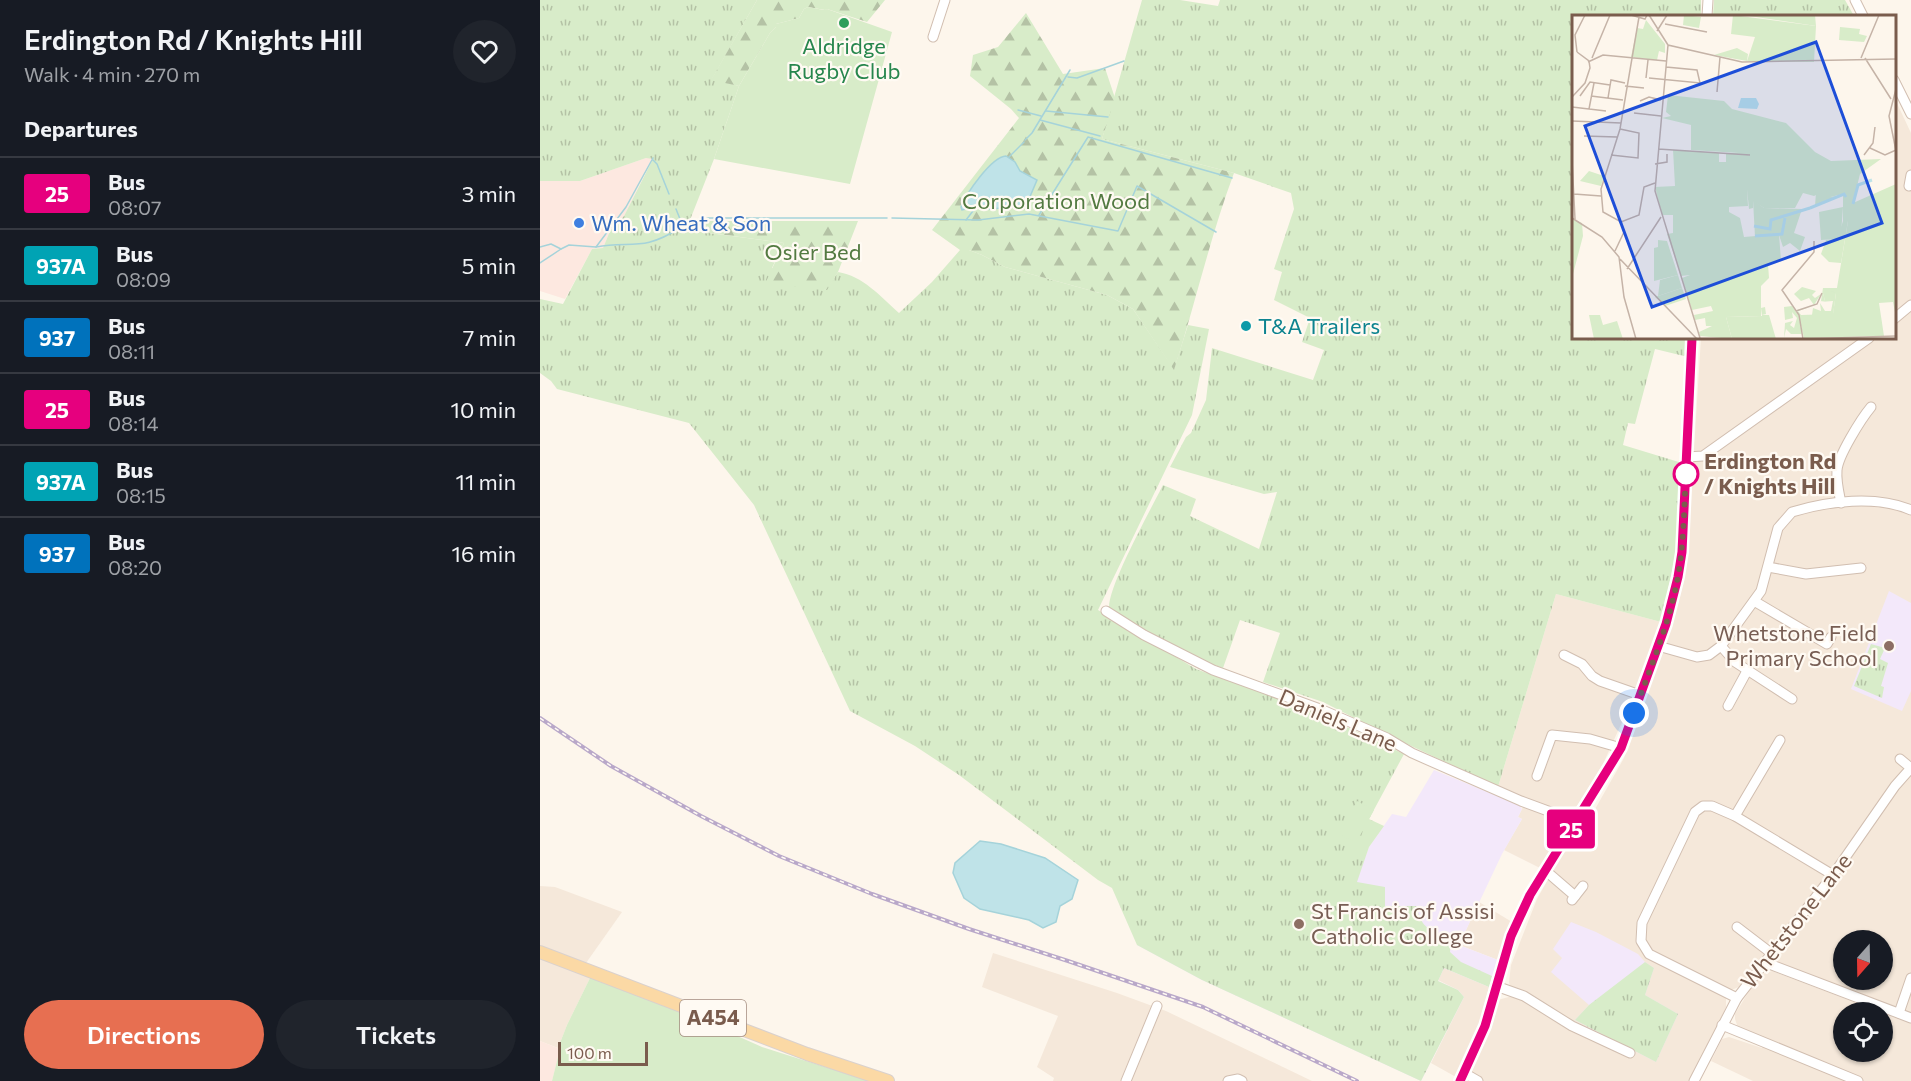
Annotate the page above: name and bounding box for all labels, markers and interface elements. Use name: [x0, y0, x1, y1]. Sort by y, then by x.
inset map: [1572, 15, 1896, 339]
marker: Aldridge Rugby Club: [837, 16, 851, 30]
button: heart: [453, 20, 516, 83]
text: Erdington Rd / Knights Hill: [24, 22, 363, 56]
place label: Aldridge Rugby Club: [787, 32, 901, 84]
text: Walk · 4 min · 270 m: [24, 62, 200, 86]
text: Departures: [24, 115, 138, 142]
text: Bus: [108, 168, 145, 195]
text: 3 min: [462, 180, 516, 207]
text: 25: [45, 181, 69, 206]
park label: Corporation Wood: [962, 187, 1150, 214]
text: 08:07: [108, 195, 161, 219]
place label: Wm. Wheat & Son: [591, 209, 771, 236]
marker: Wm. Wheat & Son: [572, 216, 586, 230]
park label: Osier Bed: [765, 238, 861, 265]
text: Bus: [116, 240, 153, 267]
text: 5 min: [462, 252, 516, 279]
text: 937A: [36, 253, 86, 278]
text: 08:09: [116, 267, 171, 291]
text: Bus: [108, 312, 145, 339]
place label: T&A Trailers: [1258, 312, 1380, 339]
marker: T&A Trailers: [1239, 319, 1253, 333]
text: 7 min: [463, 324, 516, 351]
text: 937: [39, 325, 75, 350]
text: 08:11: [108, 339, 155, 363]
text: Bus: [108, 384, 145, 411]
text: 10 min: [451, 396, 516, 423]
text: 25: [45, 397, 69, 422]
text: 08:14: [108, 411, 158, 435]
place label: Erdington Rd / Knights Hill: [1704, 447, 1836, 499]
text: Bus: [116, 456, 153, 483]
marker: Erdington Rd / Knights Hill: [1673, 461, 1699, 487]
text: 11 min: [456, 468, 516, 495]
text: 937A: [36, 469, 86, 494]
text: 08:15: [116, 483, 166, 507]
text: Bus: [108, 528, 145, 555]
text: 16 min: [452, 540, 516, 567]
text: 937: [39, 541, 75, 566]
text: 08:20: [108, 555, 162, 579]
place label: Whetstone Field Primary School: [1713, 619, 1877, 671]
marker: Whetstone Field Primary School: [1882, 639, 1896, 653]
street label: Daniels Lane: [1275, 683, 1401, 757]
your location: [1619, 698, 1649, 728]
line badge: 25: [1544, 810, 1598, 848]
text: 25: [1559, 817, 1583, 842]
street label: Whetstone Lane: [1734, 848, 1857, 994]
place label: St Francis of Assisi Catholic College: [1311, 897, 1495, 949]
marker: St Francis of Assisi Catholic College: [1292, 917, 1306, 931]
north arrow: [1833, 930, 1893, 990]
map controls: [1833, 930, 1893, 1062]
button: Directions: [24, 1000, 264, 1069]
button: Tickets: [276, 1000, 516, 1069]
road number: A454: [680, 1000, 746, 1036]
button: locate: [1833, 1002, 1893, 1062]
scale bar: [558, 1039, 648, 1066]
text: 100 m: [567, 1043, 612, 1062]

